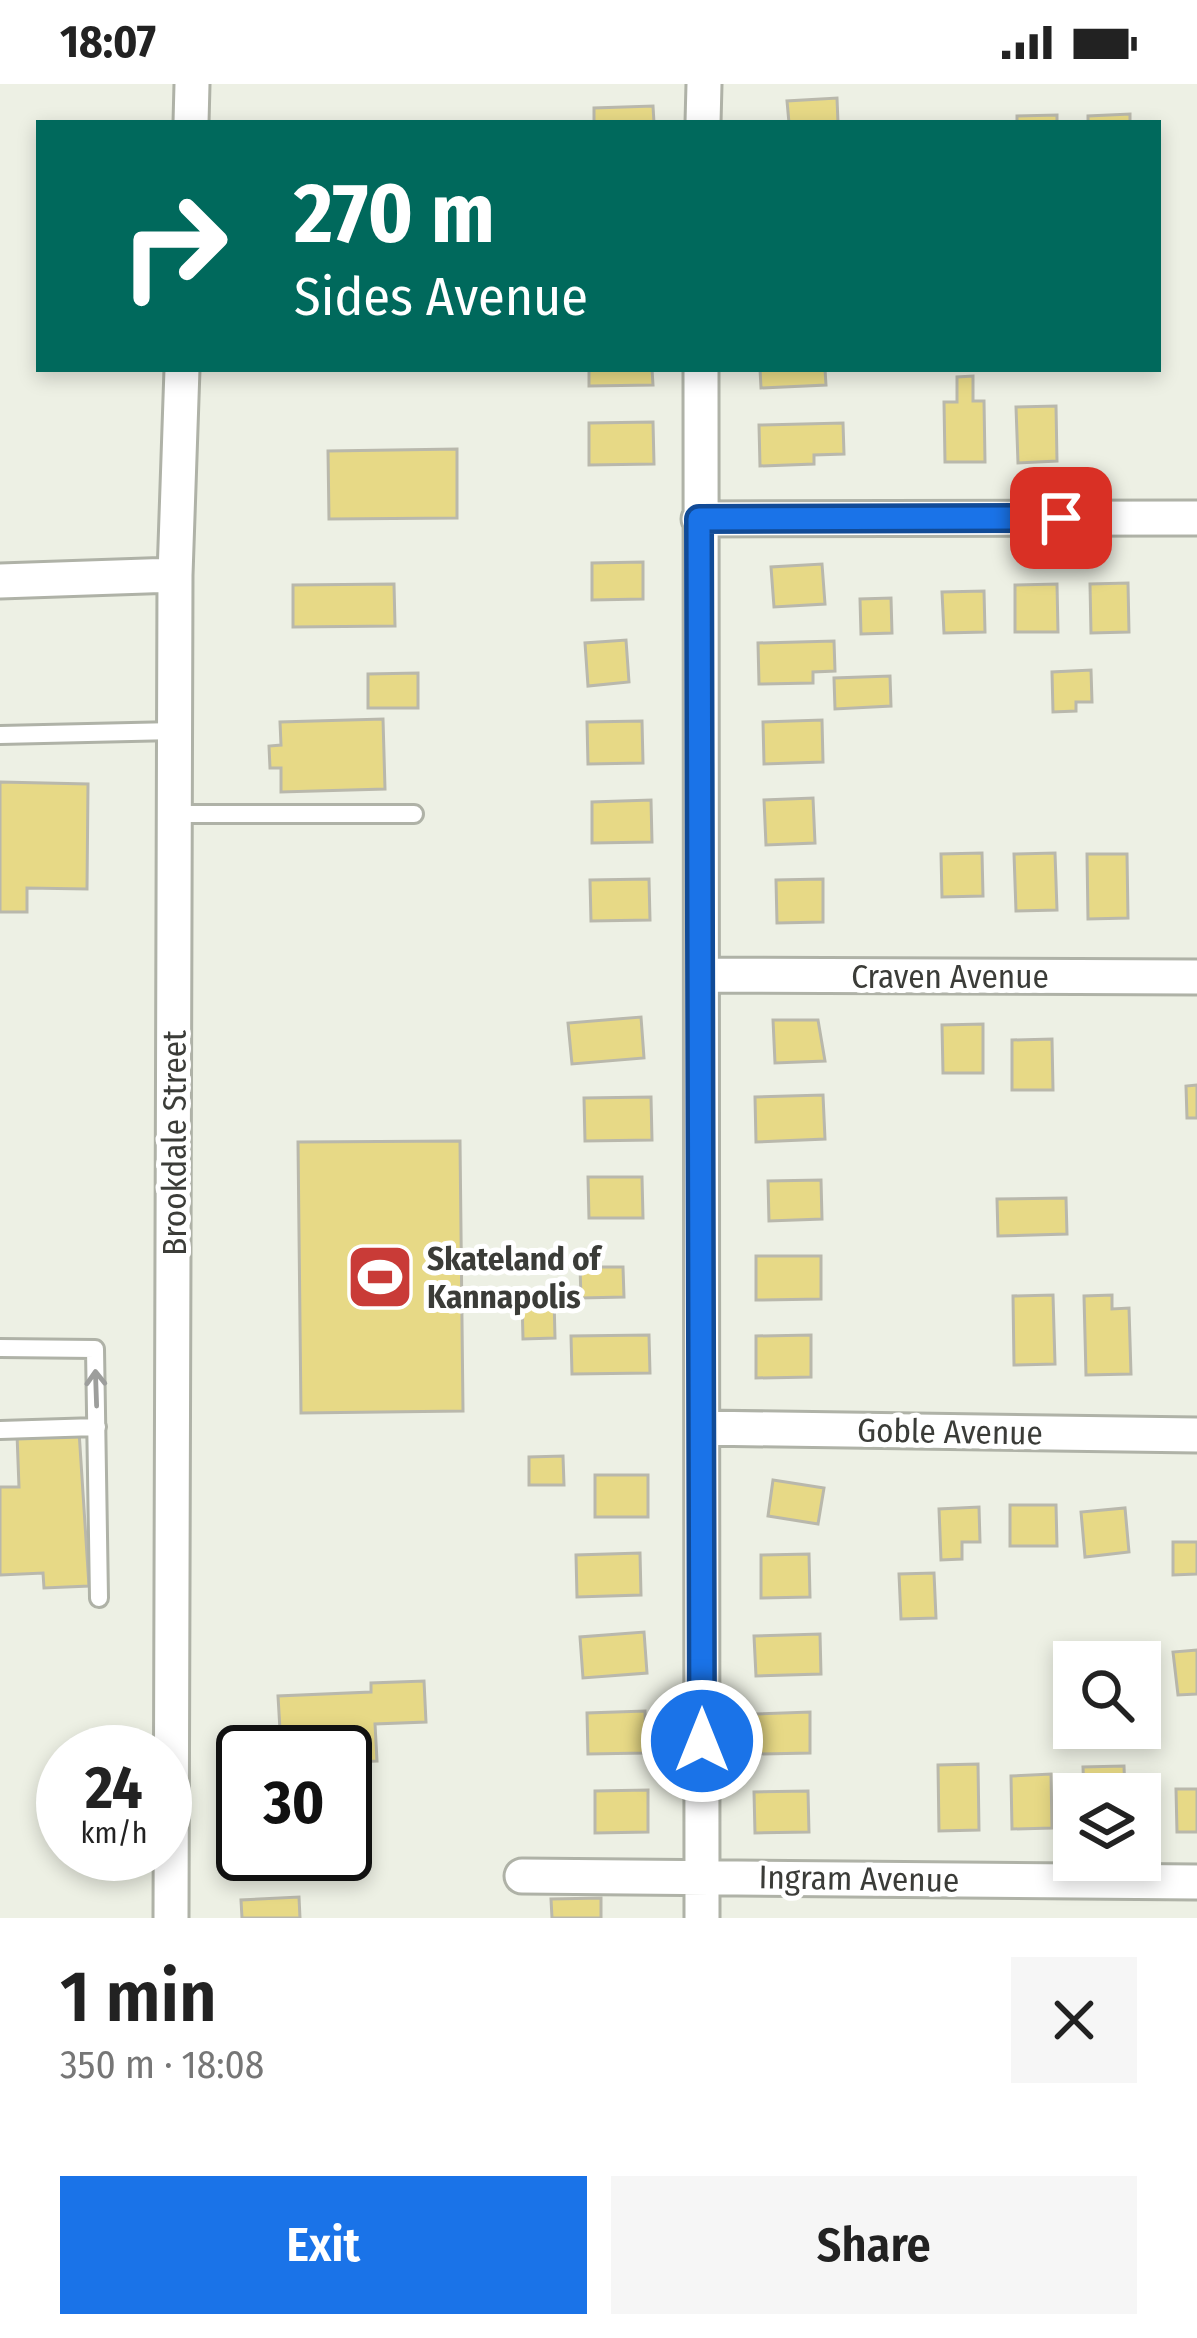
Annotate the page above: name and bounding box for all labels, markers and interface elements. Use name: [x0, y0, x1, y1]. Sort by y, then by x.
text: 18:07: [60, 15, 156, 69]
text: 270 m: [294, 163, 495, 264]
icon: right: [96, 168, 252, 324]
text: Sides Avenue: [294, 265, 588, 329]
pin: [1010, 467, 1112, 569]
icon: arrive: [1028, 485, 1094, 551]
street label: Craven Avenue: [851, 957, 1049, 997]
street label: Brookdale Street: [155, 1030, 195, 1256]
place label: Skateland of Kannapolis: [427, 1239, 604, 1317]
sports icon: Skateland of Kannapolis: [345, 1242, 415, 1312]
one-way arrow: [85, 1369, 108, 1408]
street label: Goble Avenue: [857, 1410, 1043, 1454]
map controls: [1053, 1641, 1161, 1881]
button: search: [1053, 1641, 1161, 1749]
position arrow: [639, 1678, 765, 1804]
speed limit sign: 30: [216, 1725, 372, 1881]
text: 24: [85, 1752, 143, 1824]
button: layers: [1053, 1773, 1161, 1881]
text: km/h: [81, 1815, 147, 1851]
street label: Ingram Avenue: [758, 1857, 960, 1901]
text: 1 min: [60, 1954, 217, 2040]
button: close: [1011, 1957, 1137, 2083]
text: 350 m · 18:08: [60, 2042, 264, 2088]
button: Exit: [60, 2176, 587, 2314]
button: Share: [611, 2176, 1137, 2314]

